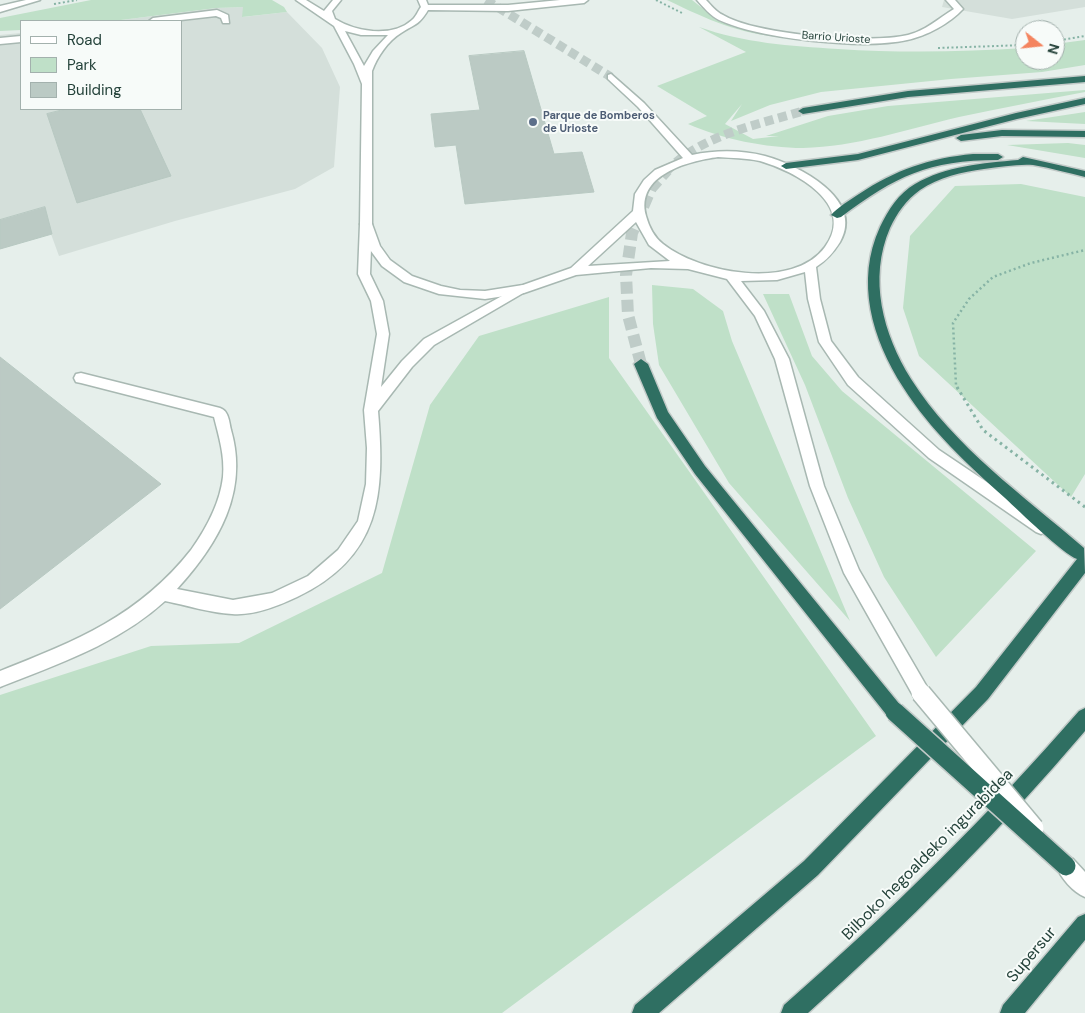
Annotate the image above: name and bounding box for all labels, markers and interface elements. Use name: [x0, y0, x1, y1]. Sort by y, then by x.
legend: [20, 20, 182, 110]
north arrow: [1015, 20, 1065, 70]
street label: Barrio Urioste: [801, 29, 871, 47]
text: Road: [67, 30, 102, 50]
text: N: [1043, 41, 1064, 56]
text: Park: [67, 55, 97, 75]
text: Building: [67, 80, 122, 100]
place label: Parque de Bomberos de Urioste: [543, 109, 655, 135]
marker: Parque de Bomberos de Urioste: [527, 116, 539, 128]
street label: Bilboko hegoaldeko ingurabidea: [838, 765, 1018, 945]
street label: Supersur: [1003, 923, 1061, 987]

